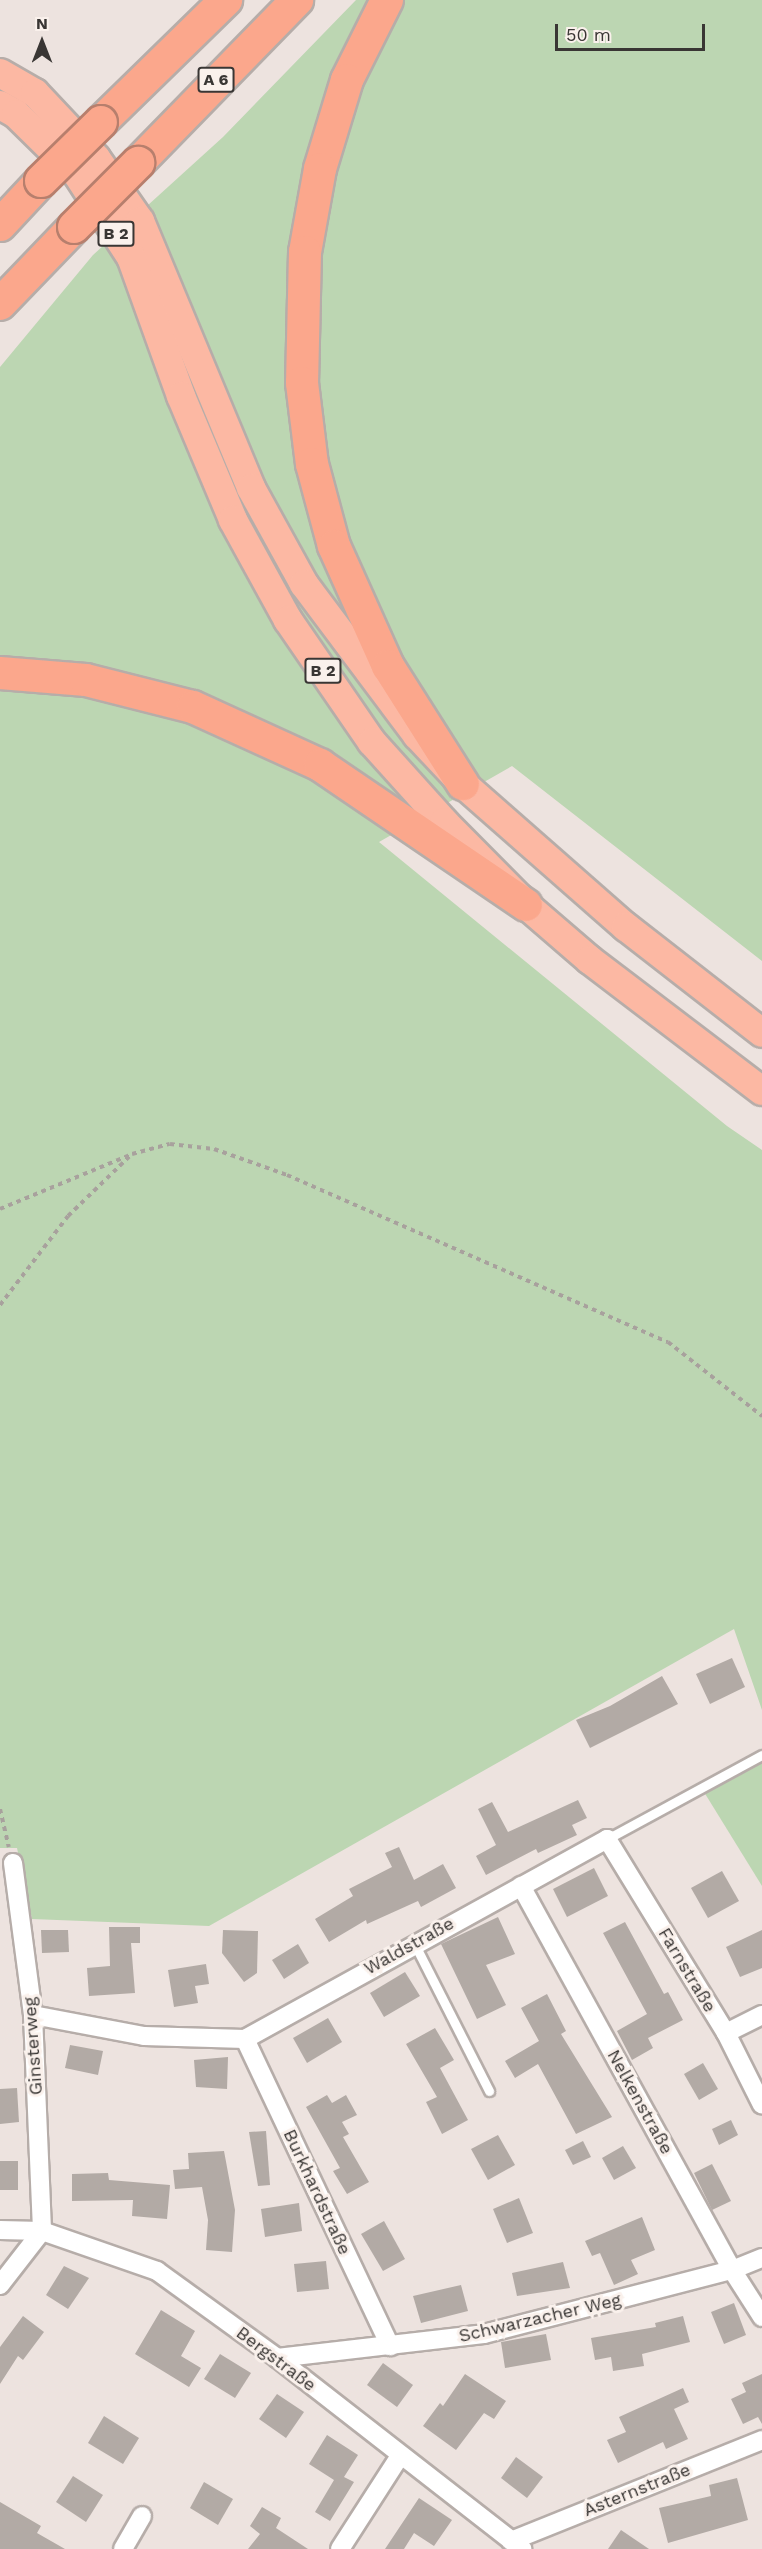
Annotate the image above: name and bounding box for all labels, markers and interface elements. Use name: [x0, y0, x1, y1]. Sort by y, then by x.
north arrow: [12, 12, 72, 72]
scale bar: [558, 12, 708, 50]
text: N: [36, 14, 48, 33]
text: 50 m: [566, 24, 611, 45]
road number: A 6: [196, 67, 236, 93]
road number: B 2: [96, 221, 136, 247]
road number: B 2: [304, 658, 342, 684]
street label: Waldstraße: [360, 1912, 458, 1980]
street label: Farnstraße: [653, 1924, 721, 2016]
street label: Ginsterweg: [19, 1996, 47, 2096]
street label: Nelkenstraße: [602, 2046, 678, 2158]
street label: Burkhardstraße: [278, 2126, 356, 2258]
street label: Schwarzacher Weg: [456, 2289, 624, 2347]
street label: Bergstraße: [232, 2322, 320, 2396]
street label: Asternstraße: [580, 2459, 694, 2521]

